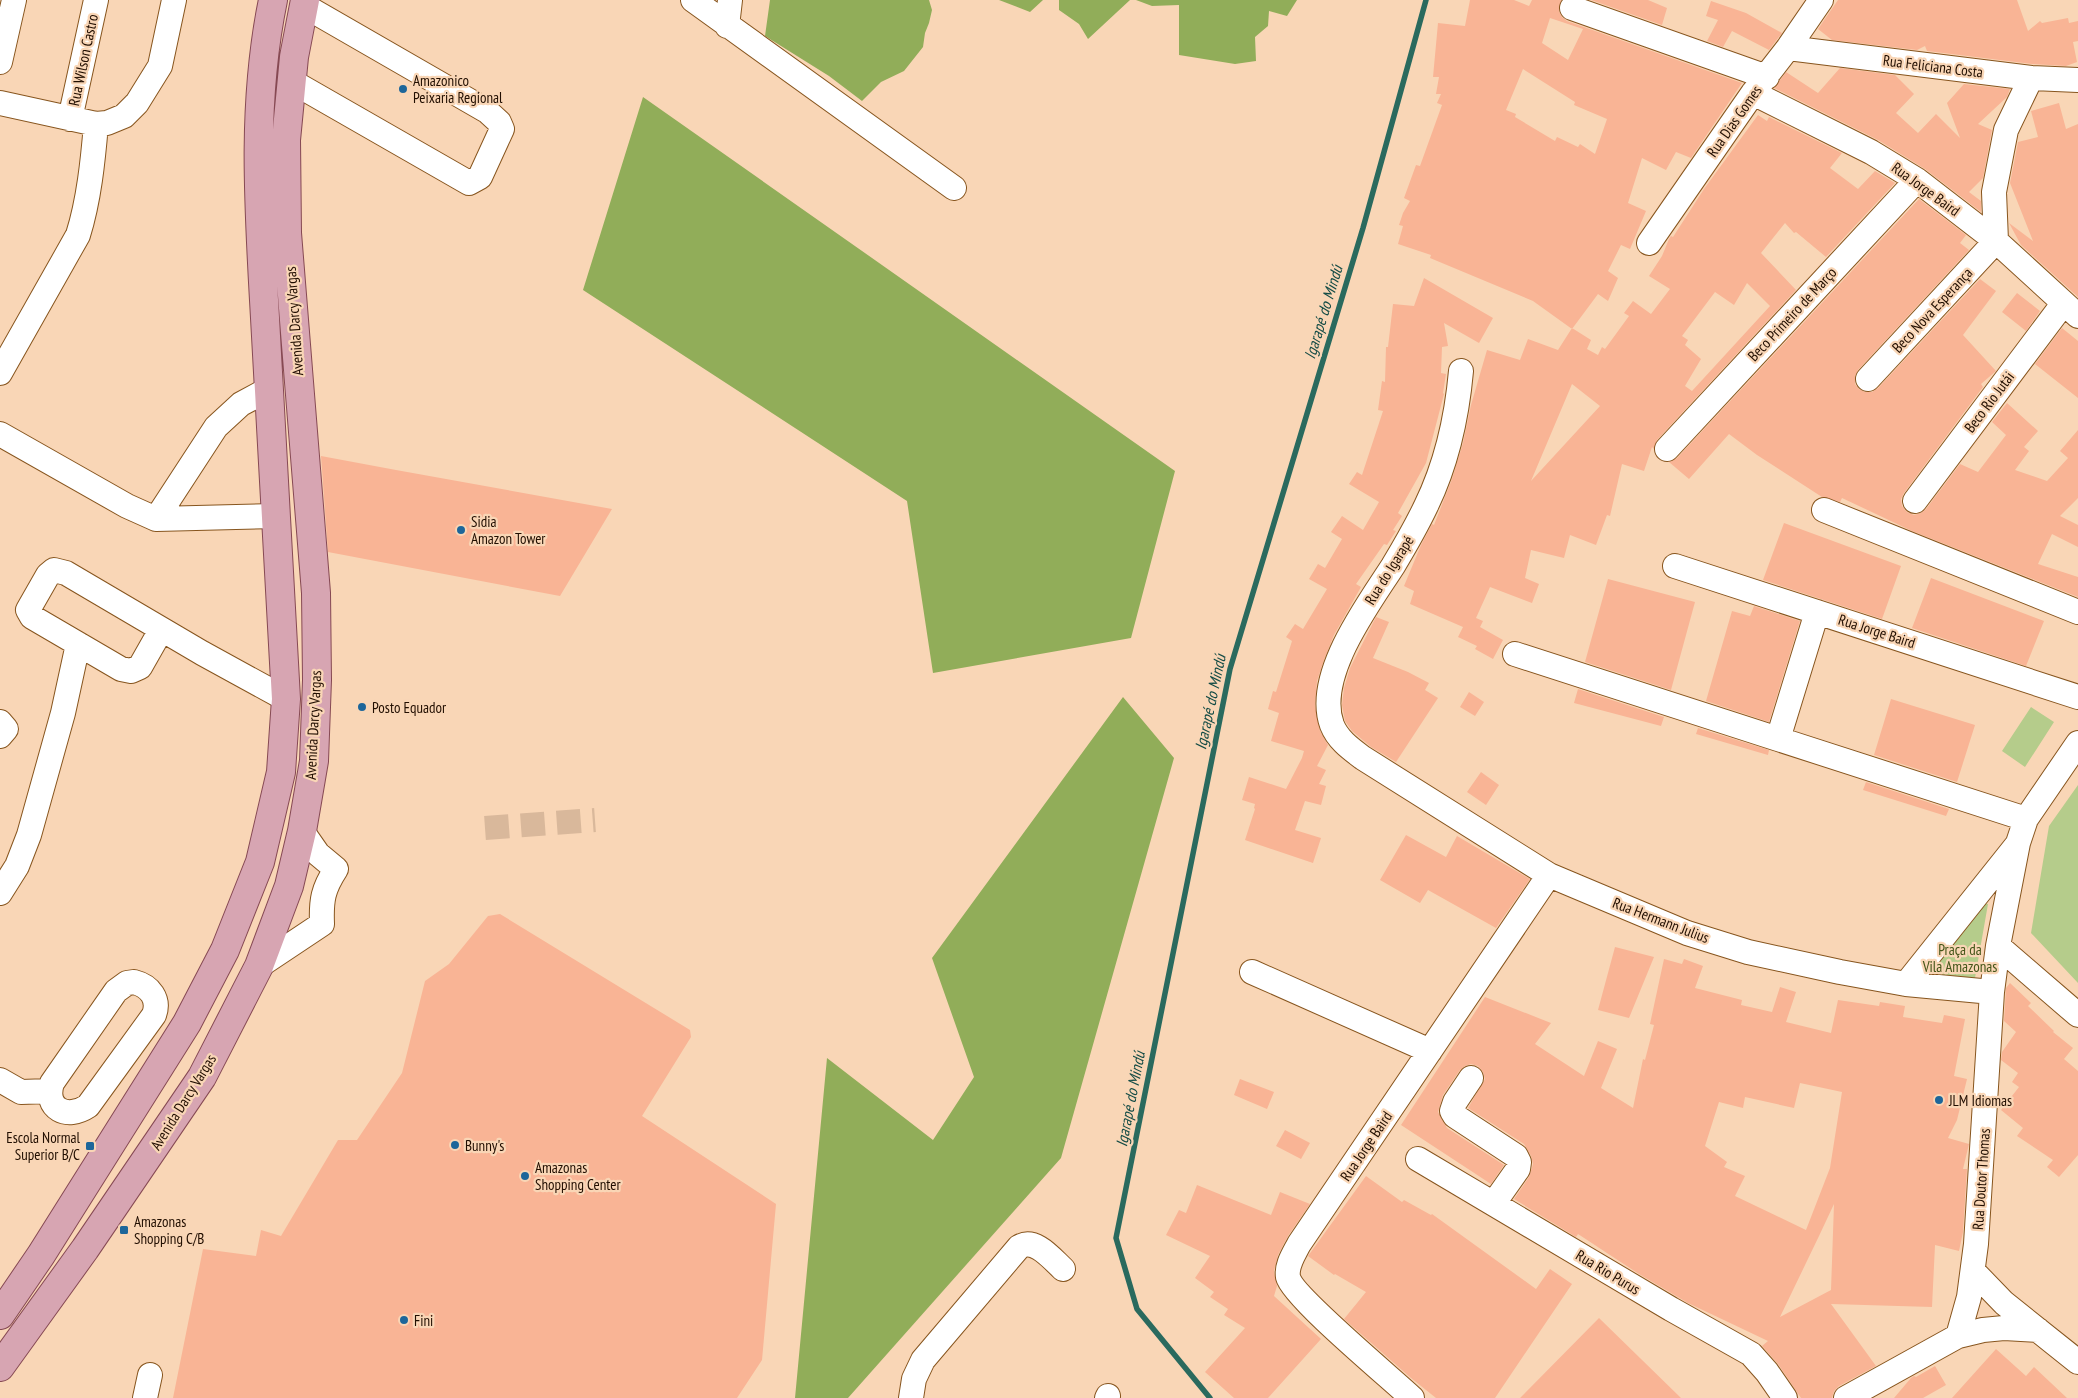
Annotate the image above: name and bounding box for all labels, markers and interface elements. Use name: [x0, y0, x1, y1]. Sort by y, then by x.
street label: Rua Wilson Castro: [64, 12, 102, 108]
street label: Rua Feliciana Costa: [1882, 50, 1984, 82]
place label: Amazonico Peixaria Regional: [413, 71, 503, 107]
street label: Rua Dias Gomes: [1702, 81, 1766, 161]
marker: Amazonico Peixaria Regional: [397, 83, 409, 95]
street label: Rua Jorge Baird: [1888, 158, 1964, 220]
water label: Igarapé do Mindú: [1299, 262, 1347, 361]
street label: Beco Primeiro de Março: [1744, 263, 1840, 365]
street label: Beco Nova Esperança: [1888, 263, 1976, 357]
street label: Avenida Darcy Vargas: [281, 266, 307, 376]
street label: Beco Rio Jutái: [1960, 368, 2018, 436]
place label: Sidia Amazon Tower: [471, 512, 546, 548]
marker: Sidia Amazon Tower: [455, 524, 467, 536]
street label: Rua do Igarapé: [1360, 532, 1418, 608]
street label: Rua Jorge Baird: [1836, 610, 1918, 652]
water label: Igarapé do Mindú: [1190, 652, 1230, 751]
street label: Avenida Darcy Vargas: [301, 670, 325, 780]
place label: Posto Equador: [372, 698, 447, 717]
marker: Posto Equador: [356, 701, 368, 713]
street label: Rua Hermann Julius: [1610, 893, 1712, 947]
park label: Praça da Vila Amazonas: [1922, 940, 1997, 976]
water label: Igarapé do Mindú: [1111, 1049, 1149, 1148]
street label: Avenida Darcy Vargas: [146, 1051, 220, 1153]
place label: JLM Idiomas: [1948, 1091, 2012, 1110]
marker: JLM Idiomas: [1933, 1094, 1945, 1106]
street label: Rua Jorge Baird: [1336, 1108, 1396, 1184]
place label: Escola Normal Superior B/C: [6, 1128, 80, 1164]
street label: Rua Doutor Thomas: [1968, 1128, 1994, 1230]
place label: Bunny's: [465, 1136, 504, 1155]
marker: Bunny's: [449, 1139, 461, 1151]
marker: Escola Normal Superior B/C: [84, 1140, 96, 1152]
place label: Amazonas Shopping Center: [535, 1158, 621, 1194]
marker: Amazonas Shopping Center: [519, 1170, 531, 1182]
place label: Amazonas Shopping C/B: [134, 1212, 204, 1248]
marker: Amazonas Shopping C/B: [118, 1224, 130, 1236]
street label: Rua Rio Purus: [1572, 1245, 1644, 1299]
place label: Fini: [414, 1311, 433, 1330]
marker: Fini: [398, 1314, 410, 1326]

